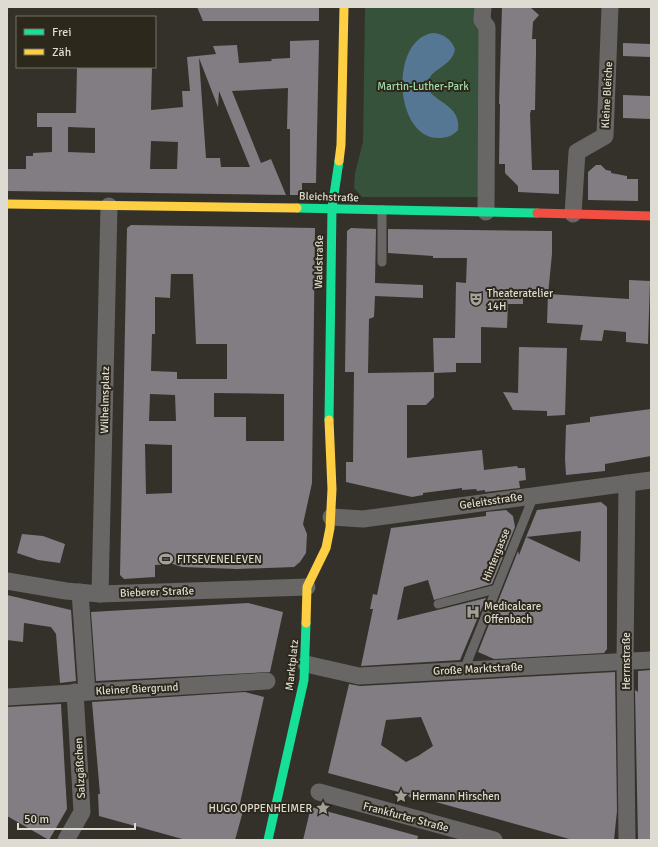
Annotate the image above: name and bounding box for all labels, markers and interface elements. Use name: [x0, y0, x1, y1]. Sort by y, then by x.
legend: [16, 16, 156, 68]
text: Frei: [52, 25, 71, 40]
text: Zäh: [52, 45, 71, 60]
street label: Kleine Bleiche: [599, 61, 615, 129]
park label: Martin-Luther-Park: [377, 80, 469, 93]
street label: Bleichstraße: [299, 189, 359, 205]
street label: Waldstraße: [312, 235, 326, 289]
place label: Theateratelier 14H: [487, 287, 553, 313]
theatre icon: Theateratelier 14H: [468, 291, 484, 307]
street label: Wilhelmsplatz: [98, 366, 112, 434]
street label: Geleitsstraße: [459, 490, 523, 512]
street label: Hintergasse: [479, 527, 513, 583]
sports icon: FITSEVENELEVEN: [158, 551, 174, 567]
place label: FITSEVENELEVEN: [177, 553, 262, 566]
street label: Bieberer Straße: [120, 584, 194, 600]
place label: Medicalcare Offenbach: [484, 600, 541, 626]
hospital icon: Medicalcare Offenbach: [465, 604, 481, 620]
street label: Herrnstraße: [620, 632, 633, 690]
street label: Marktplatz: [283, 639, 301, 691]
street label: Große Marktstraße: [433, 660, 523, 678]
street label: Kleiner Biergrund: [95, 680, 179, 698]
street label: Salzgäßchen: [72, 737, 88, 799]
place icon: Hermann Hirschen: [393, 788, 409, 804]
place label: Hermann Hirschen: [412, 790, 500, 803]
street label: Frankfurter Straße: [362, 799, 450, 835]
place icon: HUGO OPPENHEIMER: [315, 800, 331, 816]
place label: HUGO OPPENHEIMER: [209, 802, 312, 815]
scale bar: [18, 805, 135, 831]
text: 50 m: [24, 812, 49, 827]

